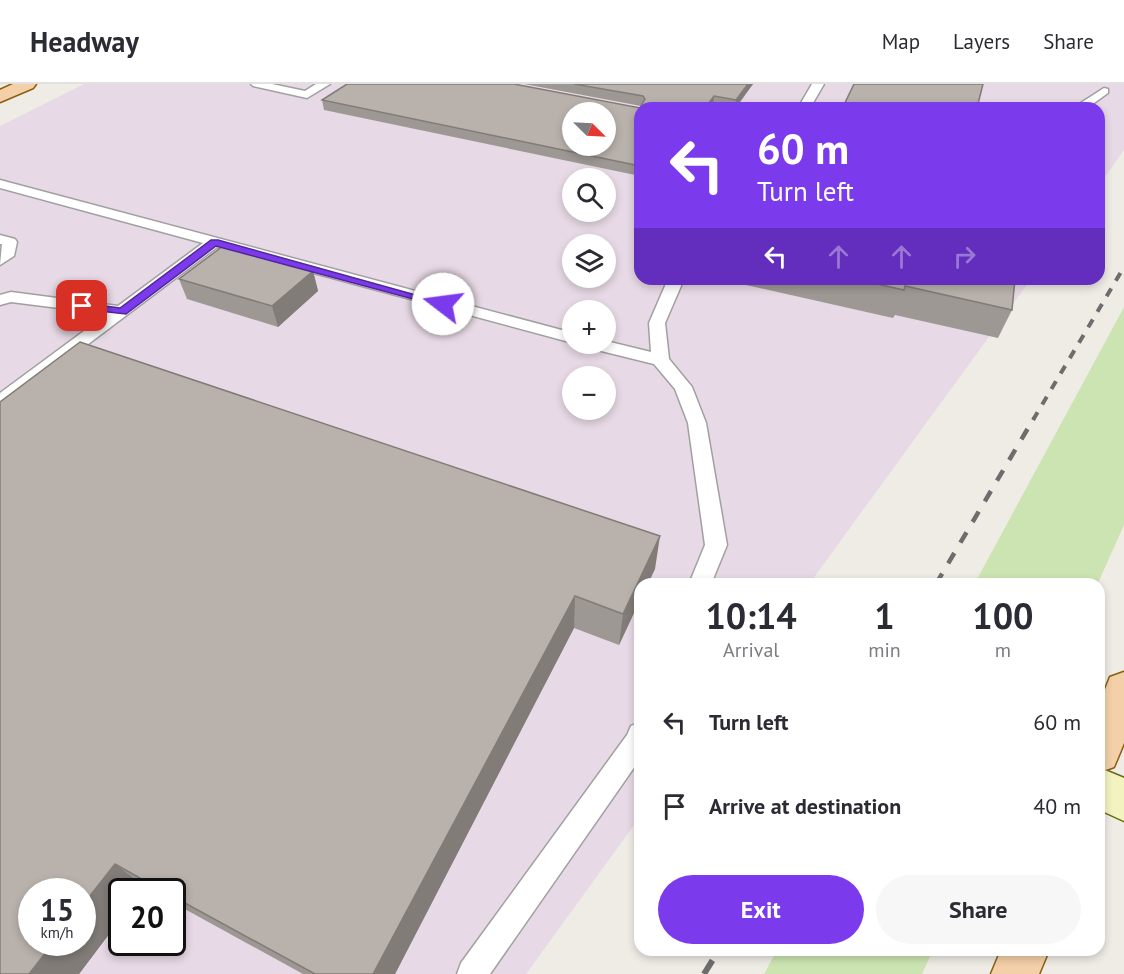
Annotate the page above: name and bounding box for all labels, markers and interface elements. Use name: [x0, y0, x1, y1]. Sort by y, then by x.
text: Headway: [30, 23, 139, 60]
text: Map: [882, 28, 920, 55]
text: Layers: [953, 28, 1010, 55]
text: Share: [1043, 28, 1094, 55]
north arrow: [562, 102, 616, 156]
map controls: [562, 102, 616, 420]
text: 60 m: [757, 121, 849, 176]
icon: left: [658, 126, 736, 204]
button: search: [562, 168, 616, 222]
text: Turn left: [757, 174, 854, 208]
button: layers: [562, 234, 616, 288]
icon: left: [759, 240, 792, 273]
icon: ahead: [822, 240, 855, 273]
icon: ahead: [885, 240, 918, 273]
icon: right: [948, 240, 981, 273]
position arrow: [411, 272, 475, 336]
pin: [56, 280, 107, 331]
icon: arrive: [65, 289, 98, 322]
button: +: [562, 300, 616, 354]
button: −: [562, 366, 616, 420]
text: 10:14: [705, 592, 797, 639]
text: 1: [874, 592, 895, 639]
text: 100: [972, 592, 1034, 639]
text: Arrival: [723, 637, 779, 663]
text: min: [868, 637, 901, 663]
text: m: [995, 637, 1011, 663]
icon: left: [658, 706, 691, 739]
text: Turn left: [709, 708, 789, 736]
text: 60 m: [1033, 708, 1081, 736]
icon: arrive: [658, 790, 691, 823]
text: Arrive at destination: [709, 792, 901, 820]
text: 40 m: [1033, 792, 1081, 820]
button: Exit: [658, 875, 864, 944]
button: Share: [876, 875, 1081, 944]
speed limit sign: 20: [108, 878, 186, 956]
text: 15: [40, 890, 74, 929]
text: km/h: [41, 923, 73, 942]

